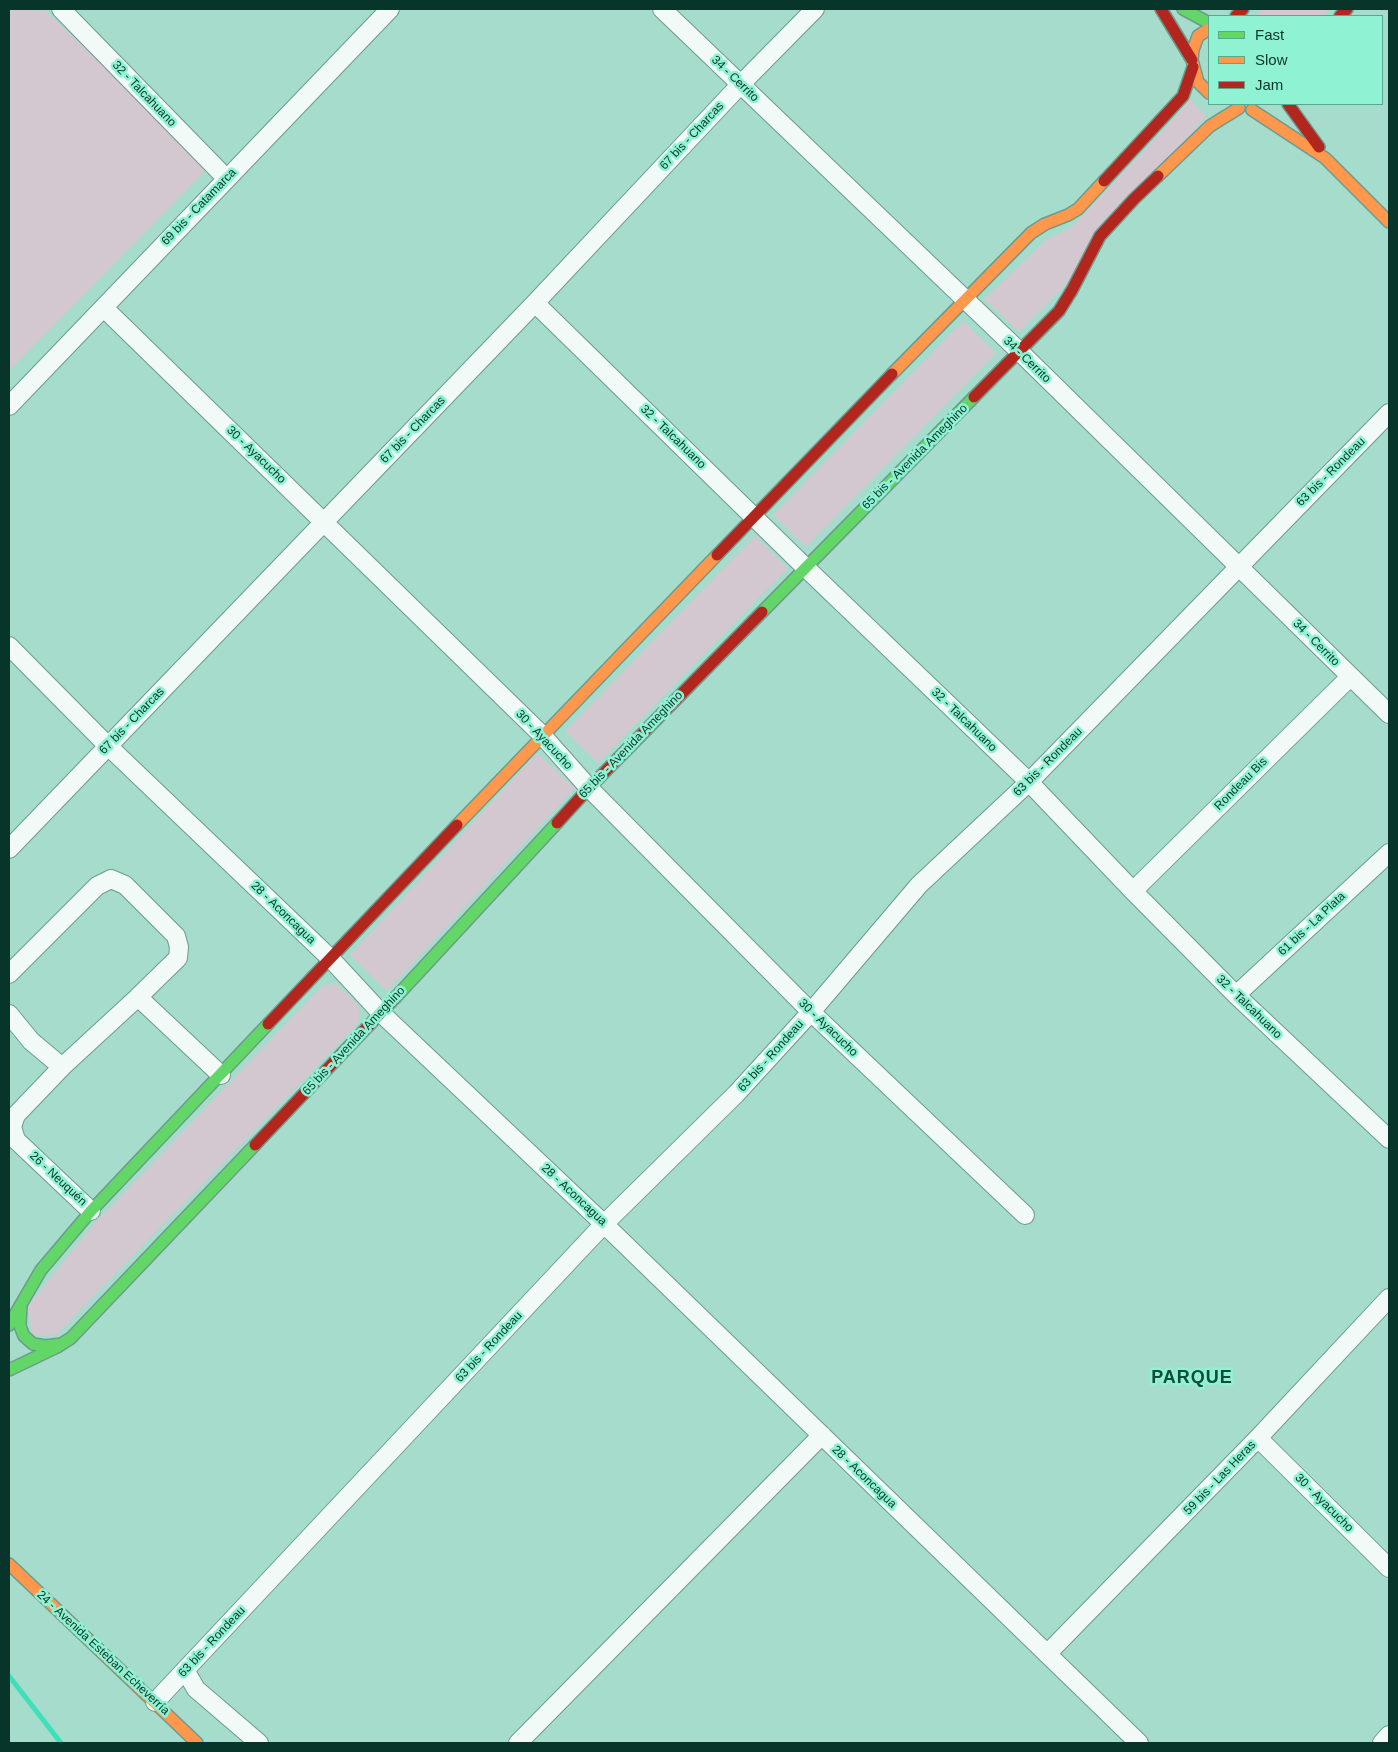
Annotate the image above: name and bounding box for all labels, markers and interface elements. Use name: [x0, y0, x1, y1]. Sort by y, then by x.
legend: [1208, 15, 1383, 105]
text: Fast: [1255, 26, 1284, 43]
text: Slow: [1255, 51, 1288, 68]
street label: 34 - Cerrito: [708, 53, 762, 105]
street label: 32 - Talcahuano: [109, 58, 179, 130]
text: Jam: [1255, 76, 1283, 93]
street label: 67 bis - Charcas: [657, 99, 727, 173]
street label: 69 bis - Catamarca: [159, 166, 239, 248]
street label: 34 - Cerrito: [1000, 334, 1054, 386]
street label: 67 bis - Charcas: [377, 394, 449, 466]
street label: 65 bis - Avenida Ameghino: [859, 401, 971, 513]
street label: 32 - Talcahuano: [637, 402, 709, 472]
street label: 30 - Ayacucho: [223, 423, 289, 487]
street label: 63 bis - Rondeau: [1294, 435, 1368, 509]
street label: 34 - Cerrito: [1290, 617, 1342, 669]
street label: 67 bis - Charcas: [96, 685, 168, 757]
street label: 32 - Talcahuano: [928, 685, 1000, 755]
street label: 65 bis - Avenida Ameghino: [576, 688, 686, 802]
street label: 30 - Ayacucho: [513, 707, 575, 773]
street label: 63 bis - Rondeau: [1011, 725, 1085, 799]
street label: Rondeau Bis: [1212, 755, 1270, 813]
street label: 28 - Aconcagua: [248, 879, 318, 947]
street label: 61 bis - La Plata: [1275, 889, 1349, 959]
street label: 32 - Talcahuano: [1213, 972, 1285, 1042]
street label: 65 bis - Avenida Ameghino: [300, 984, 408, 1098]
street label: 30 - Ayacucho: [795, 996, 861, 1060]
street label: 63 bis - Rondeau: [735, 1017, 807, 1095]
street label: 26 - Neuquén: [26, 1149, 90, 1209]
street label: 28 - Aconcagua: [538, 1161, 610, 1229]
street label: 63 bis - Rondeau: [453, 1309, 525, 1385]
district label: PARQUE: [1150, 1367, 1234, 1389]
street label: 59 bis - Las Heras: [1181, 1438, 1259, 1518]
street label: 28 - Aconcagua: [829, 1443, 899, 1511]
street label: 30 - Ayacucho: [1292, 1471, 1356, 1535]
street label: 24 - Avenida Esteban Echeverría: [34, 1588, 172, 1718]
street label: 63 bis - Rondeau: [176, 1604, 248, 1680]

